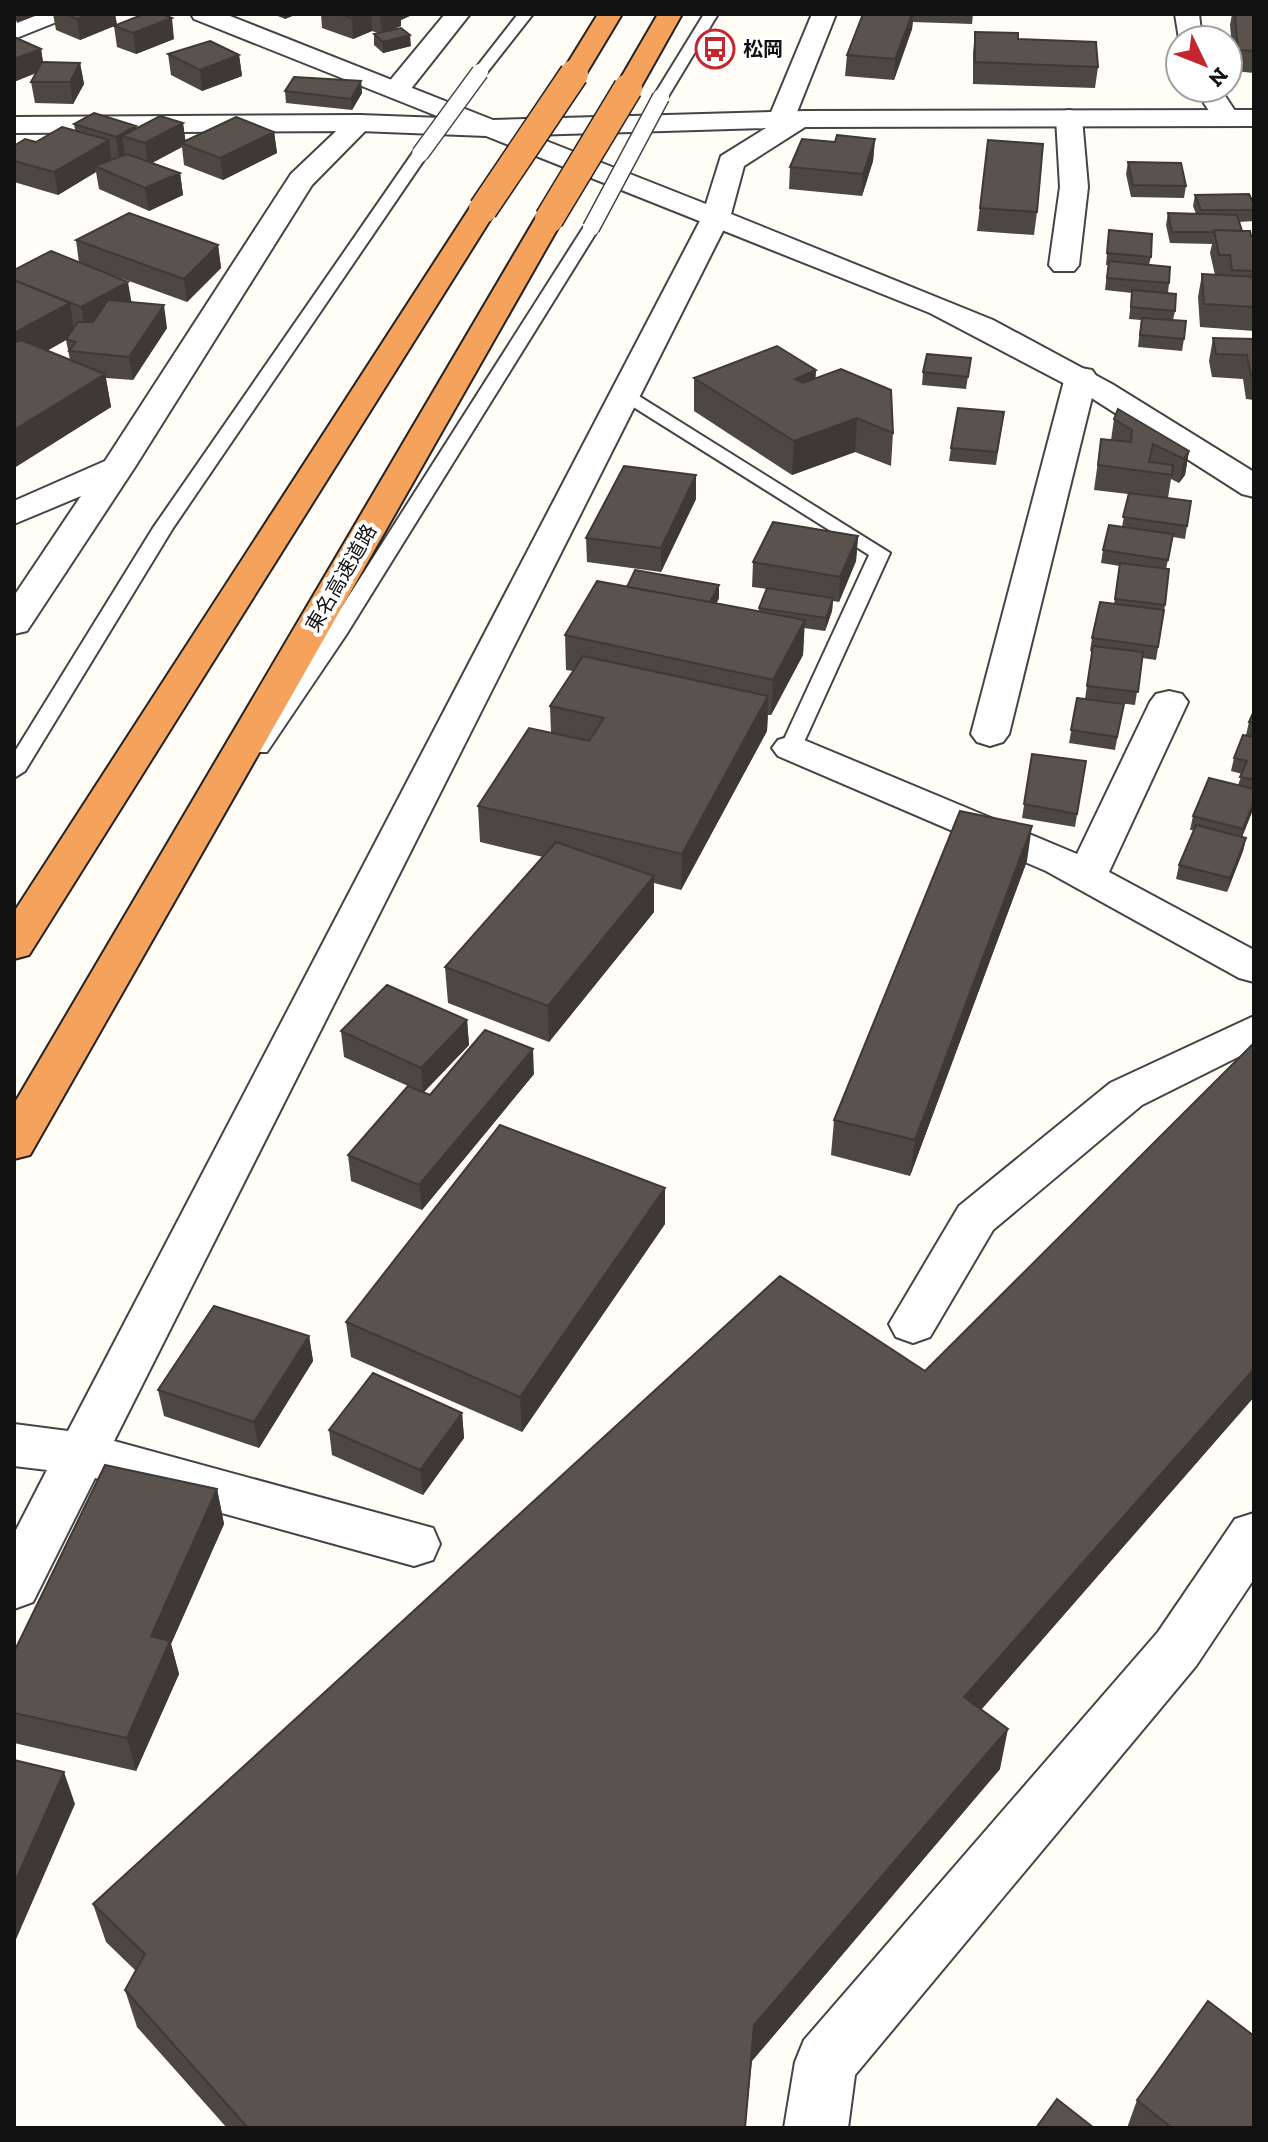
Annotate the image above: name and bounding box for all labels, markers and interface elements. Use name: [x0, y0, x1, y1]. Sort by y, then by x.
north arrow: [1164, 24, 1244, 104]
bus stop icon: 松岡: [694, 28, 736, 70]
place label: 松岡: [743, 37, 783, 61]
text: N: [1203, 62, 1234, 93]
street label: 東名高速道路: [301, 520, 381, 636]

